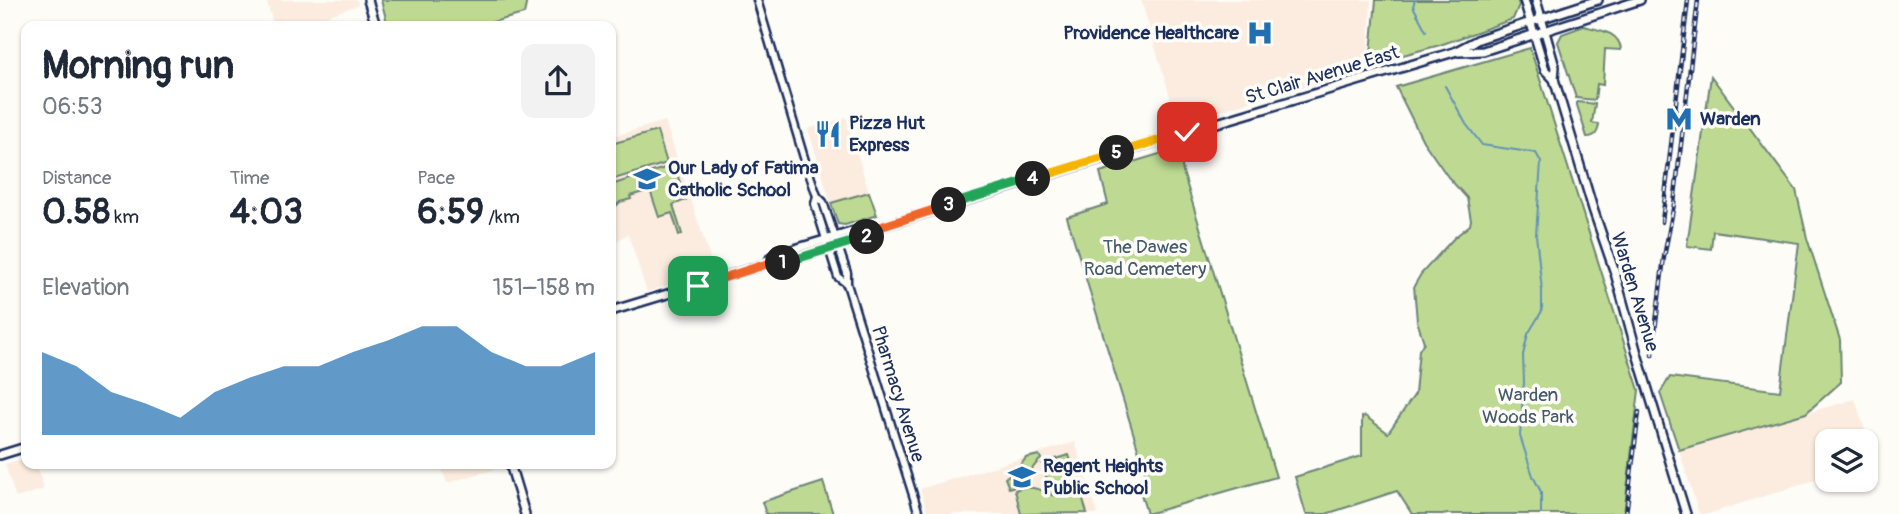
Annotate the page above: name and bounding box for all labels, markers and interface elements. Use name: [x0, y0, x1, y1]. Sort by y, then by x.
hospital icon: Providence Healthcare: [1245, 18, 1275, 48]
place label: Providence Healthcare: [1063, 21, 1240, 45]
street label: St Clair Avenue East: [1242, 40, 1402, 110]
text: Morning run: [42, 42, 234, 90]
button: share: [521, 44, 595, 118]
text: 06:53: [42, 92, 103, 121]
pin: [1157, 102, 1217, 162]
metro station icon: Warden: [1664, 104, 1694, 134]
place label: Warden: [1700, 107, 1761, 131]
place label: Pizza Hut Express: [849, 111, 926, 157]
icon: check: [1168, 113, 1206, 151]
restaurant icon: Pizza Hut Express: [813, 119, 843, 149]
pin: 5: [1100, 136, 1134, 170]
text: 5: [1111, 140, 1122, 164]
place label: Our Lady of Fatima Catholic School: [668, 156, 819, 202]
pin: 4: [1016, 162, 1050, 196]
school or university icon: Our Lady of Fatima Catholic School: [632, 164, 662, 194]
text: Distance: [42, 166, 111, 190]
text: Time: [230, 166, 269, 190]
text: Pace: [417, 166, 455, 190]
text: 4: [1027, 166, 1038, 190]
pin: 3: [932, 188, 967, 222]
text: 0.58: [42, 190, 110, 234]
text: 4:03: [230, 190, 303, 234]
text: 6:59: [417, 190, 484, 234]
text: 3: [943, 192, 954, 216]
text: km: [110, 205, 139, 229]
text: /km: [484, 205, 520, 229]
pin: 2: [850, 219, 884, 254]
text: 2: [861, 224, 872, 248]
street label: Warden Avenue: [1606, 230, 1665, 355]
park label: The Dawes Road Cemetery: [1084, 235, 1206, 281]
pin: 1: [766, 246, 800, 280]
text: 1: [779, 250, 786, 274]
pin: [668, 256, 728, 316]
icon: arrive: [679, 267, 717, 305]
text: Elevation: [42, 273, 130, 302]
text: 151–158 m: [493, 273, 595, 302]
street label: Pharmacy Avenue: [866, 323, 930, 466]
park label: Warden Woods Park: [1482, 383, 1574, 429]
map controls: [1815, 429, 1878, 492]
button: layers: [1815, 429, 1878, 492]
place label: Regent Heights Public School: [1043, 454, 1164, 500]
school or university icon: Regent Heights Public School: [1007, 462, 1037, 492]

